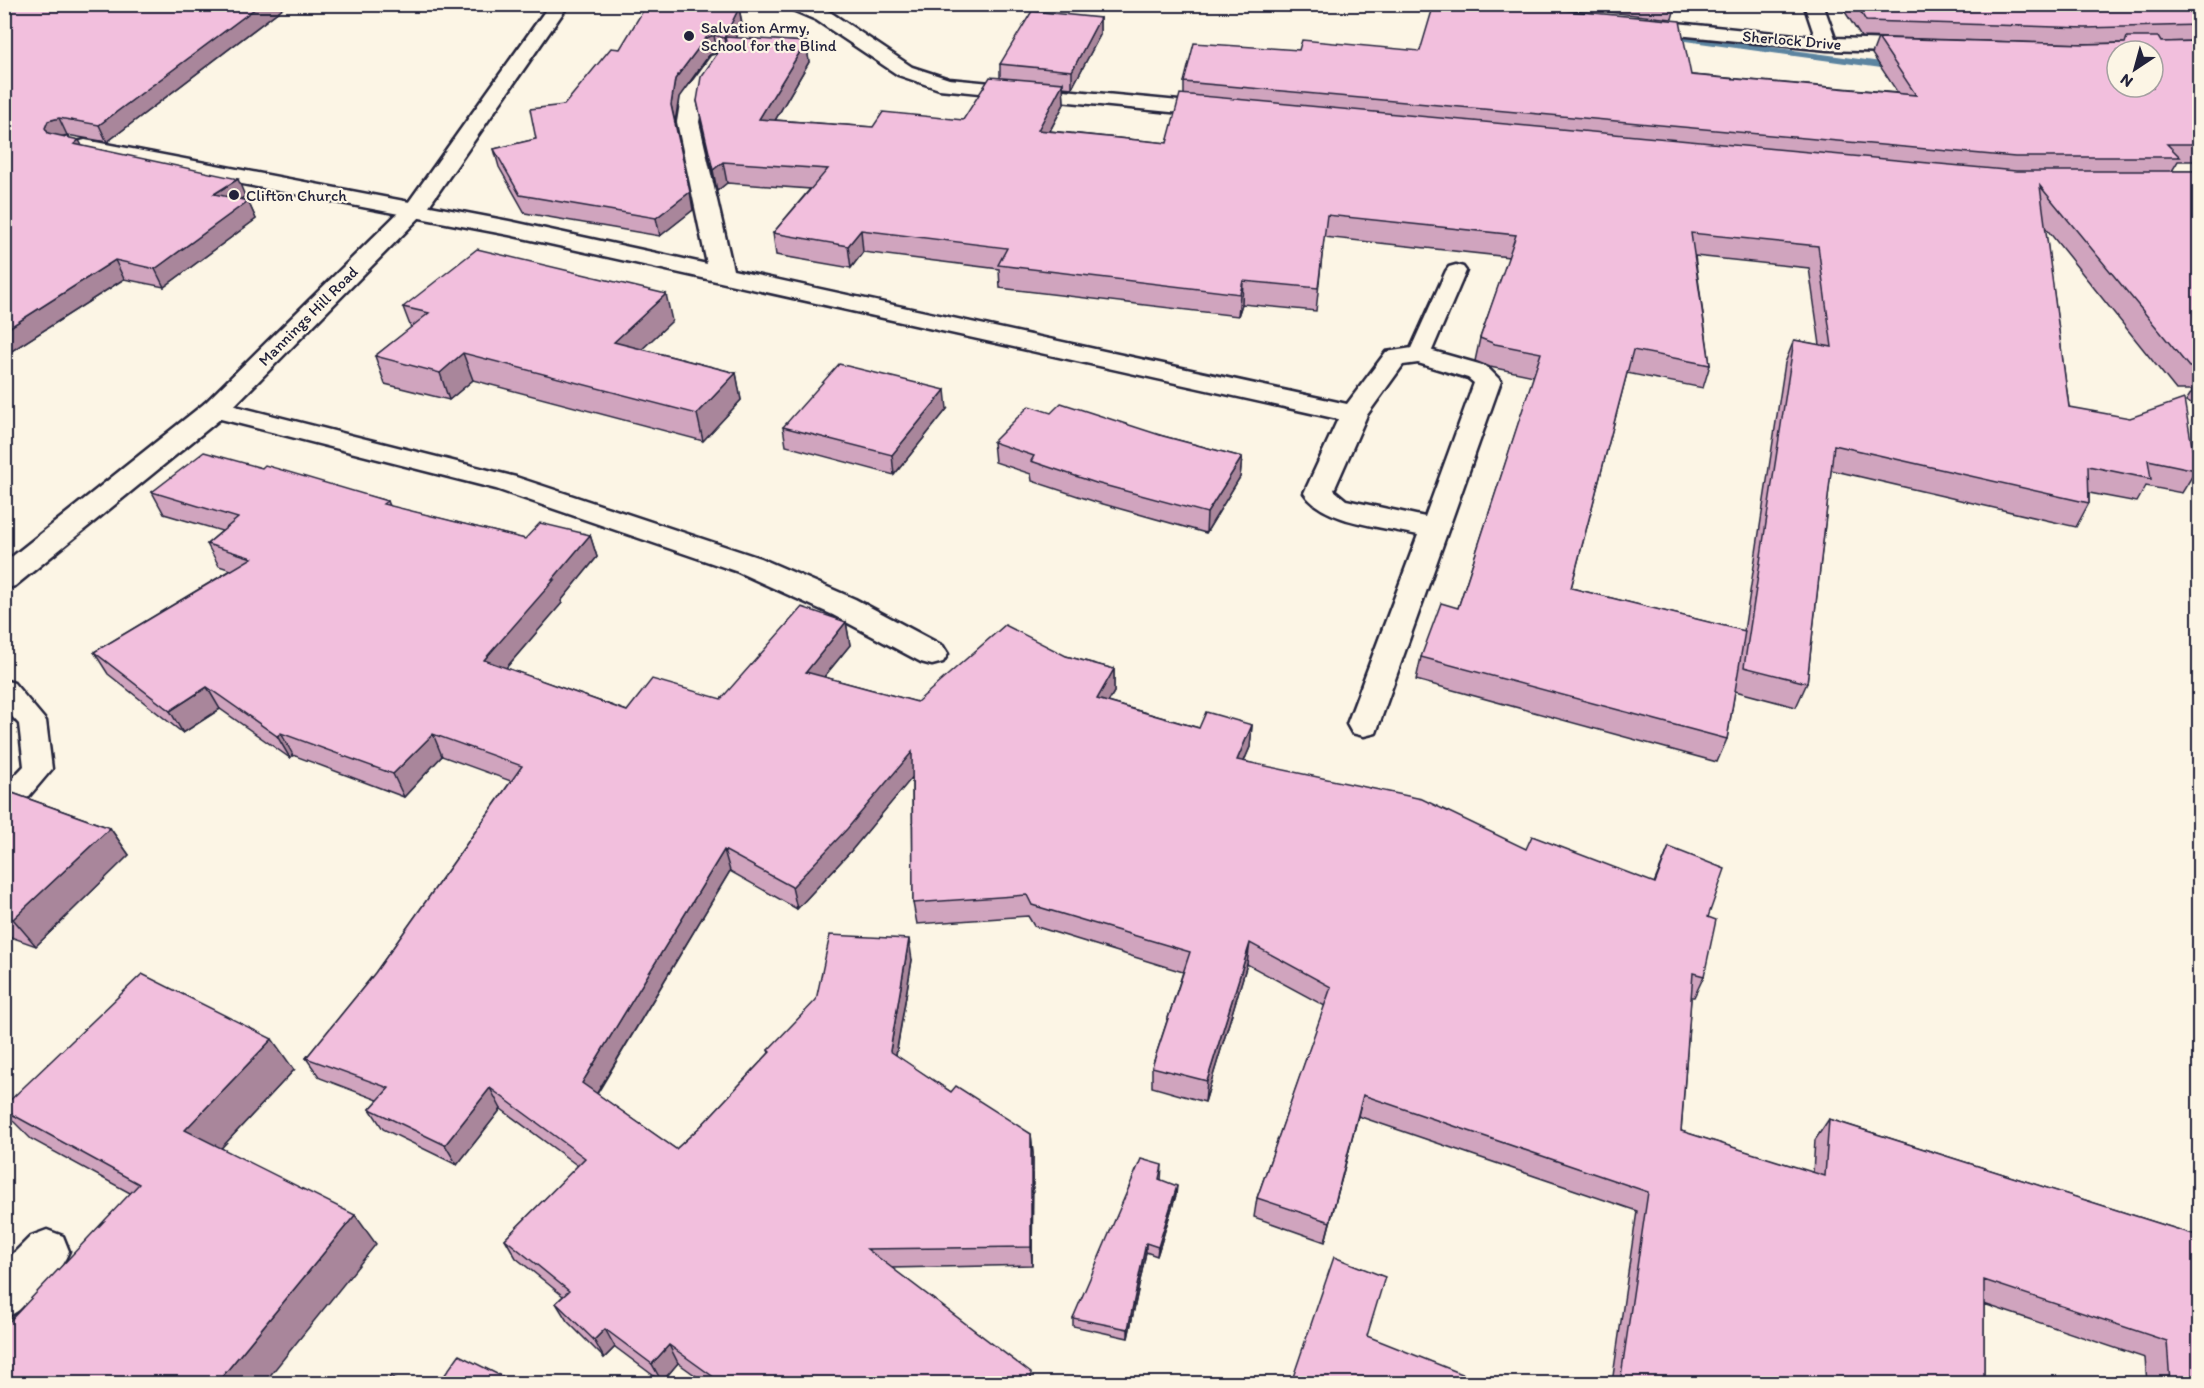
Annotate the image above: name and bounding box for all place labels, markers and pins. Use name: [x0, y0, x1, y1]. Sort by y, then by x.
place label: Salvation Army, School for the Blind: [701, 18, 837, 55]
marker: Salvation Army, School for the Blind: [682, 29, 696, 43]
place label: Clifton Church: [246, 186, 347, 205]
marker: Clifton Church: [227, 188, 241, 202]

